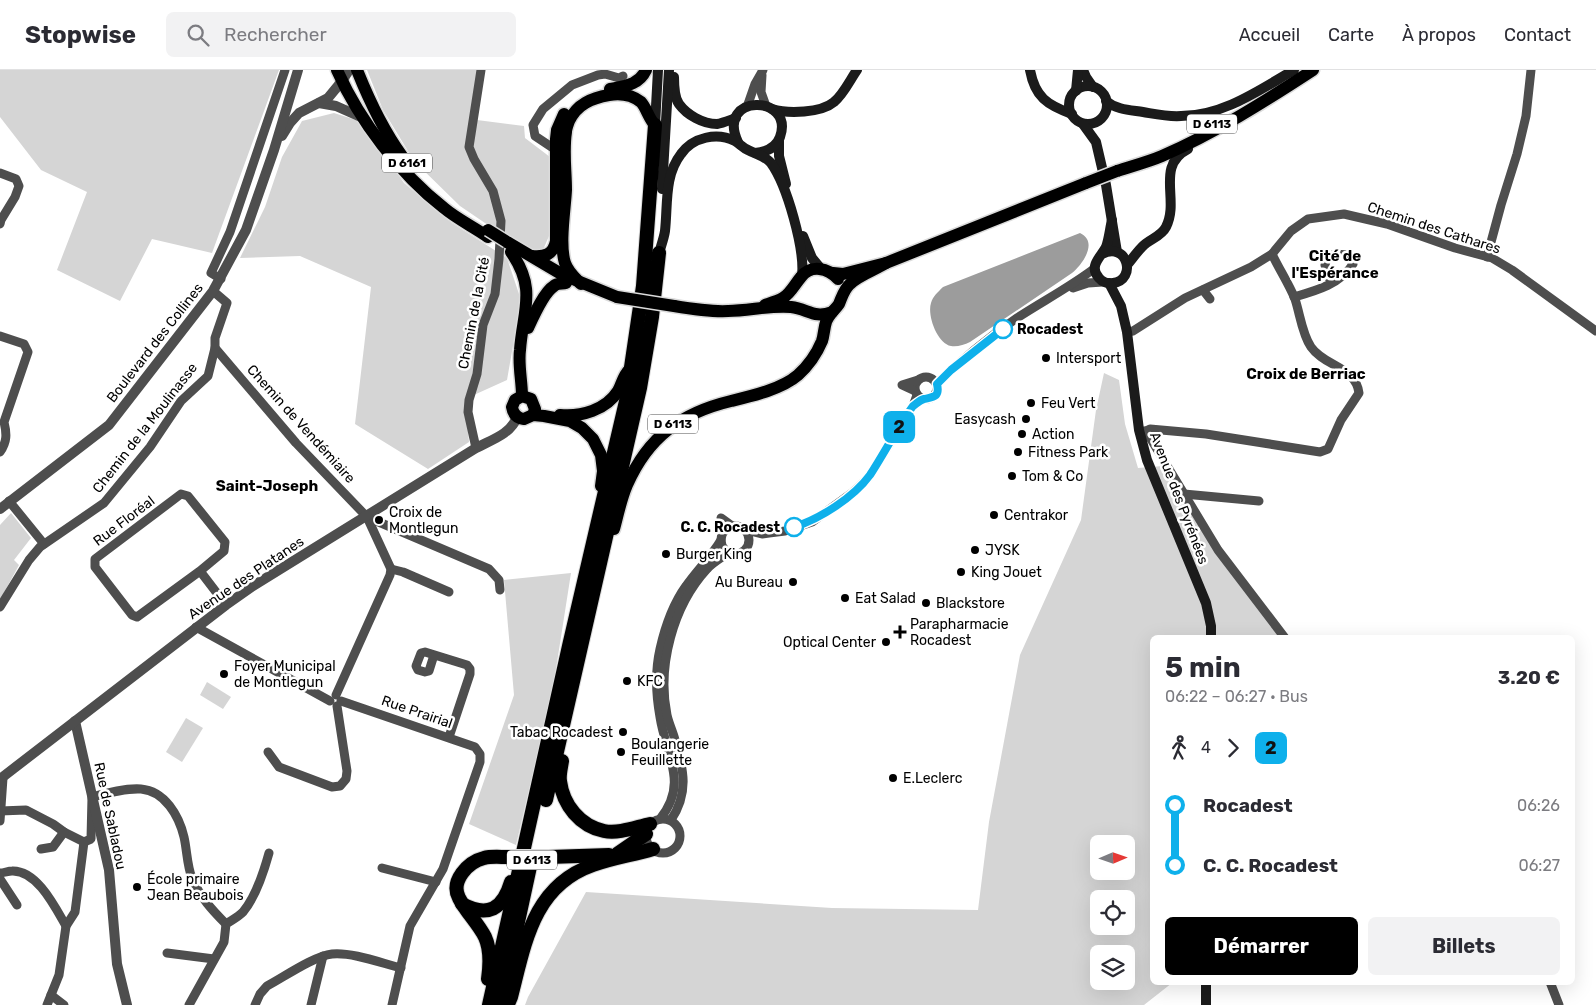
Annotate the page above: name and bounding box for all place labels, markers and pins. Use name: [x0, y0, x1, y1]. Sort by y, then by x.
marker: Rocadest: [993, 319, 1013, 339]
place label: Rocadest: [1017, 321, 1084, 338]
place label: Intersport: [1056, 350, 1122, 367]
marker: Intersport: [1040, 352, 1052, 364]
place label: Feu Vert: [1041, 395, 1096, 412]
marker: Feu Vert: [1025, 397, 1037, 409]
place label: Easycash: [954, 411, 1016, 428]
marker: Easycash: [1020, 413, 1032, 425]
place label: Action: [1032, 426, 1074, 443]
marker: Action: [1016, 428, 1028, 440]
place label: Fitness Park: [1028, 444, 1109, 461]
marker: Fitness Park: [1012, 446, 1024, 458]
place label: Tom & Co: [1022, 468, 1083, 485]
marker: Tom & Co: [1006, 470, 1018, 482]
place label: Croix de Montlegun: [389, 504, 459, 537]
place label: Centrakor: [1004, 507, 1069, 524]
marker: Centrakor: [988, 509, 1000, 521]
marker: Croix de Montlegun: [373, 514, 385, 526]
marker: C. C. Rocadest: [784, 517, 804, 537]
place label: C. C. Rocadest: [681, 519, 780, 536]
place label: JYSK: [985, 542, 1020, 559]
marker: JYSK: [969, 544, 981, 556]
place label: Burger King: [676, 546, 752, 563]
marker: Burger King: [660, 548, 672, 560]
place label: King Jouet: [971, 564, 1042, 581]
marker: King Jouet: [955, 566, 967, 578]
place label: Au Bureau: [715, 574, 783, 591]
marker: Au Bureau: [787, 576, 799, 588]
place label: Eat Salad: [855, 590, 916, 607]
marker: Eat Salad: [839, 592, 851, 604]
place label: Blackstore: [936, 595, 1005, 612]
marker: Blackstore: [920, 597, 932, 609]
place label: Parapharmacie Rocadest: [910, 616, 1009, 649]
marker: Parapharmacie Rocadest: [894, 626, 906, 638]
place label: Optical Center: [783, 634, 877, 651]
marker: Optical Center: [880, 636, 892, 648]
place label: Foyer Municipal de Montlegun: [234, 658, 336, 691]
marker: Foyer Municipal de Montlegun: [218, 668, 230, 680]
place label: KFC: [637, 673, 663, 690]
marker: KFC: [621, 675, 633, 687]
place label: Tabac Rocadest: [510, 724, 614, 741]
marker: Tabac Rocadest: [617, 726, 629, 738]
place label: Boulangerie Feuillette: [631, 736, 709, 769]
marker: Boulangerie Feuillette: [615, 746, 627, 758]
place label: E.Leclerc: [903, 770, 963, 787]
marker: E.Leclerc: [887, 772, 899, 784]
place label: École primaire Jean Beaubois: [147, 870, 244, 904]
marker: École primaire Jean Beaubois: [131, 881, 143, 893]

